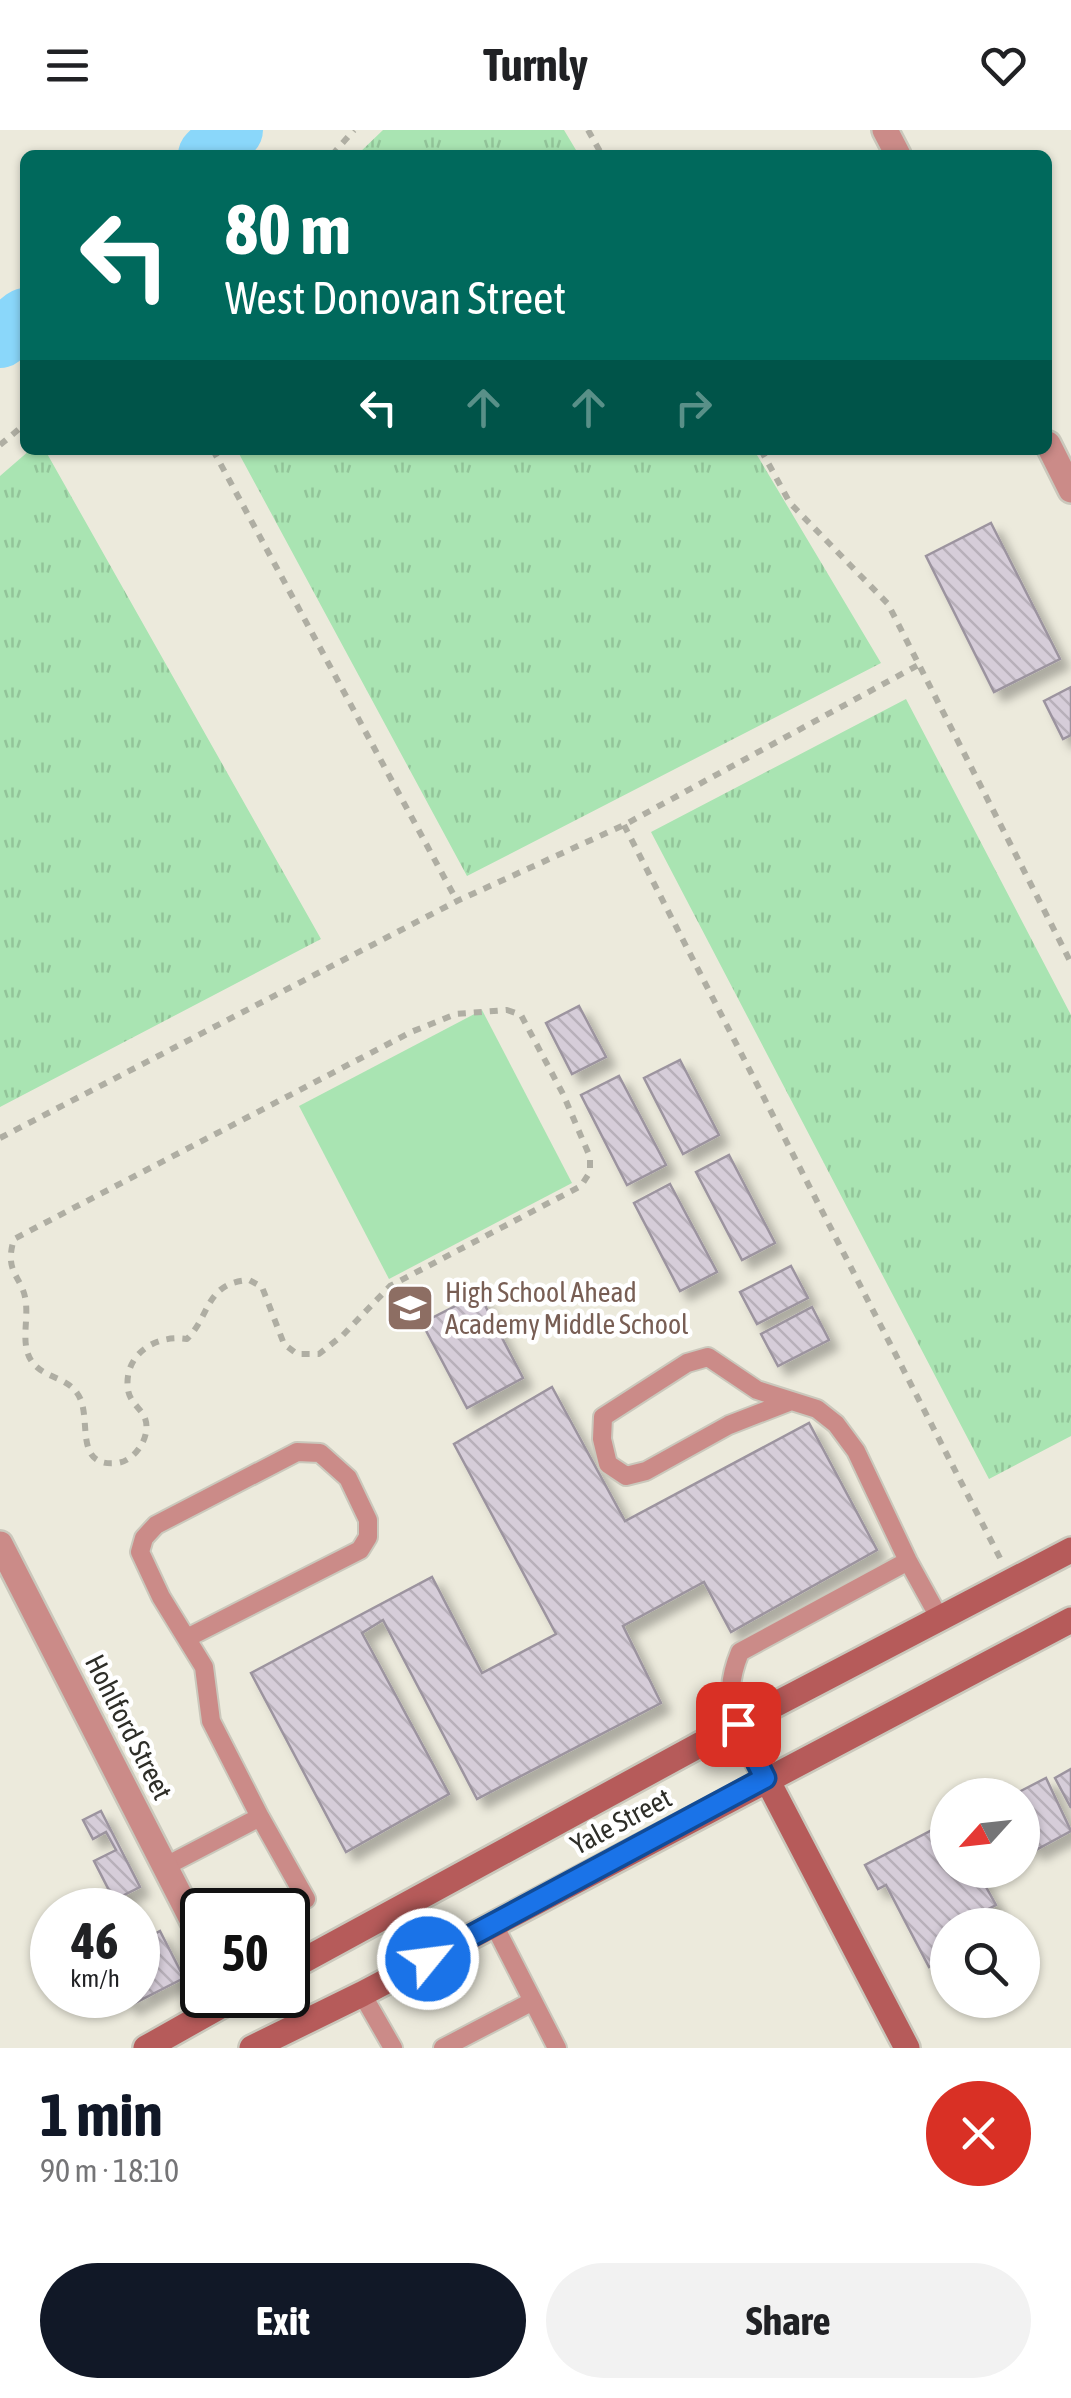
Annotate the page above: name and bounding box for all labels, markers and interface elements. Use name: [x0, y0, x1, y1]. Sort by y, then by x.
icon: menu: [40, 38, 95, 93]
icon: heart: [976, 38, 1031, 93]
text: Turnly: [483, 39, 588, 91]
text: 80 m: [225, 189, 351, 269]
icon: left: [60, 190, 190, 320]
text: West Donovan Street: [225, 272, 566, 324]
icon: left: [351, 380, 406, 435]
icon: ahead: [456, 380, 511, 435]
icon: ahead: [561, 380, 616, 435]
icon: right: [666, 380, 721, 435]
place label: High School Ahead Academy Middle School: [445, 1276, 689, 1340]
school or university icon: High School Ahead Academy Middle School: [384, 1282, 436, 1334]
street label: Hohlford Street: [79, 1649, 179, 1805]
pin: [696, 1682, 781, 1767]
icon: arrive: [711, 1697, 766, 1752]
north arrow: [930, 1778, 1040, 1888]
map controls: [930, 1778, 1040, 2018]
street label: Yale Street: [565, 1781, 677, 1861]
speed limit sign: 50: [180, 1888, 310, 2018]
position arrow: [376, 1907, 480, 2011]
button: search: [930, 1908, 1040, 2018]
text: 46: [71, 1912, 118, 1970]
text: km/h: [70, 1964, 120, 1992]
text: 1 min: [40, 2080, 163, 2149]
button: close: [926, 2081, 1031, 2186]
text: 90 m · 18:10: [40, 2152, 179, 2189]
button: Exit: [40, 2263, 526, 2378]
button: Share: [546, 2263, 1031, 2378]

